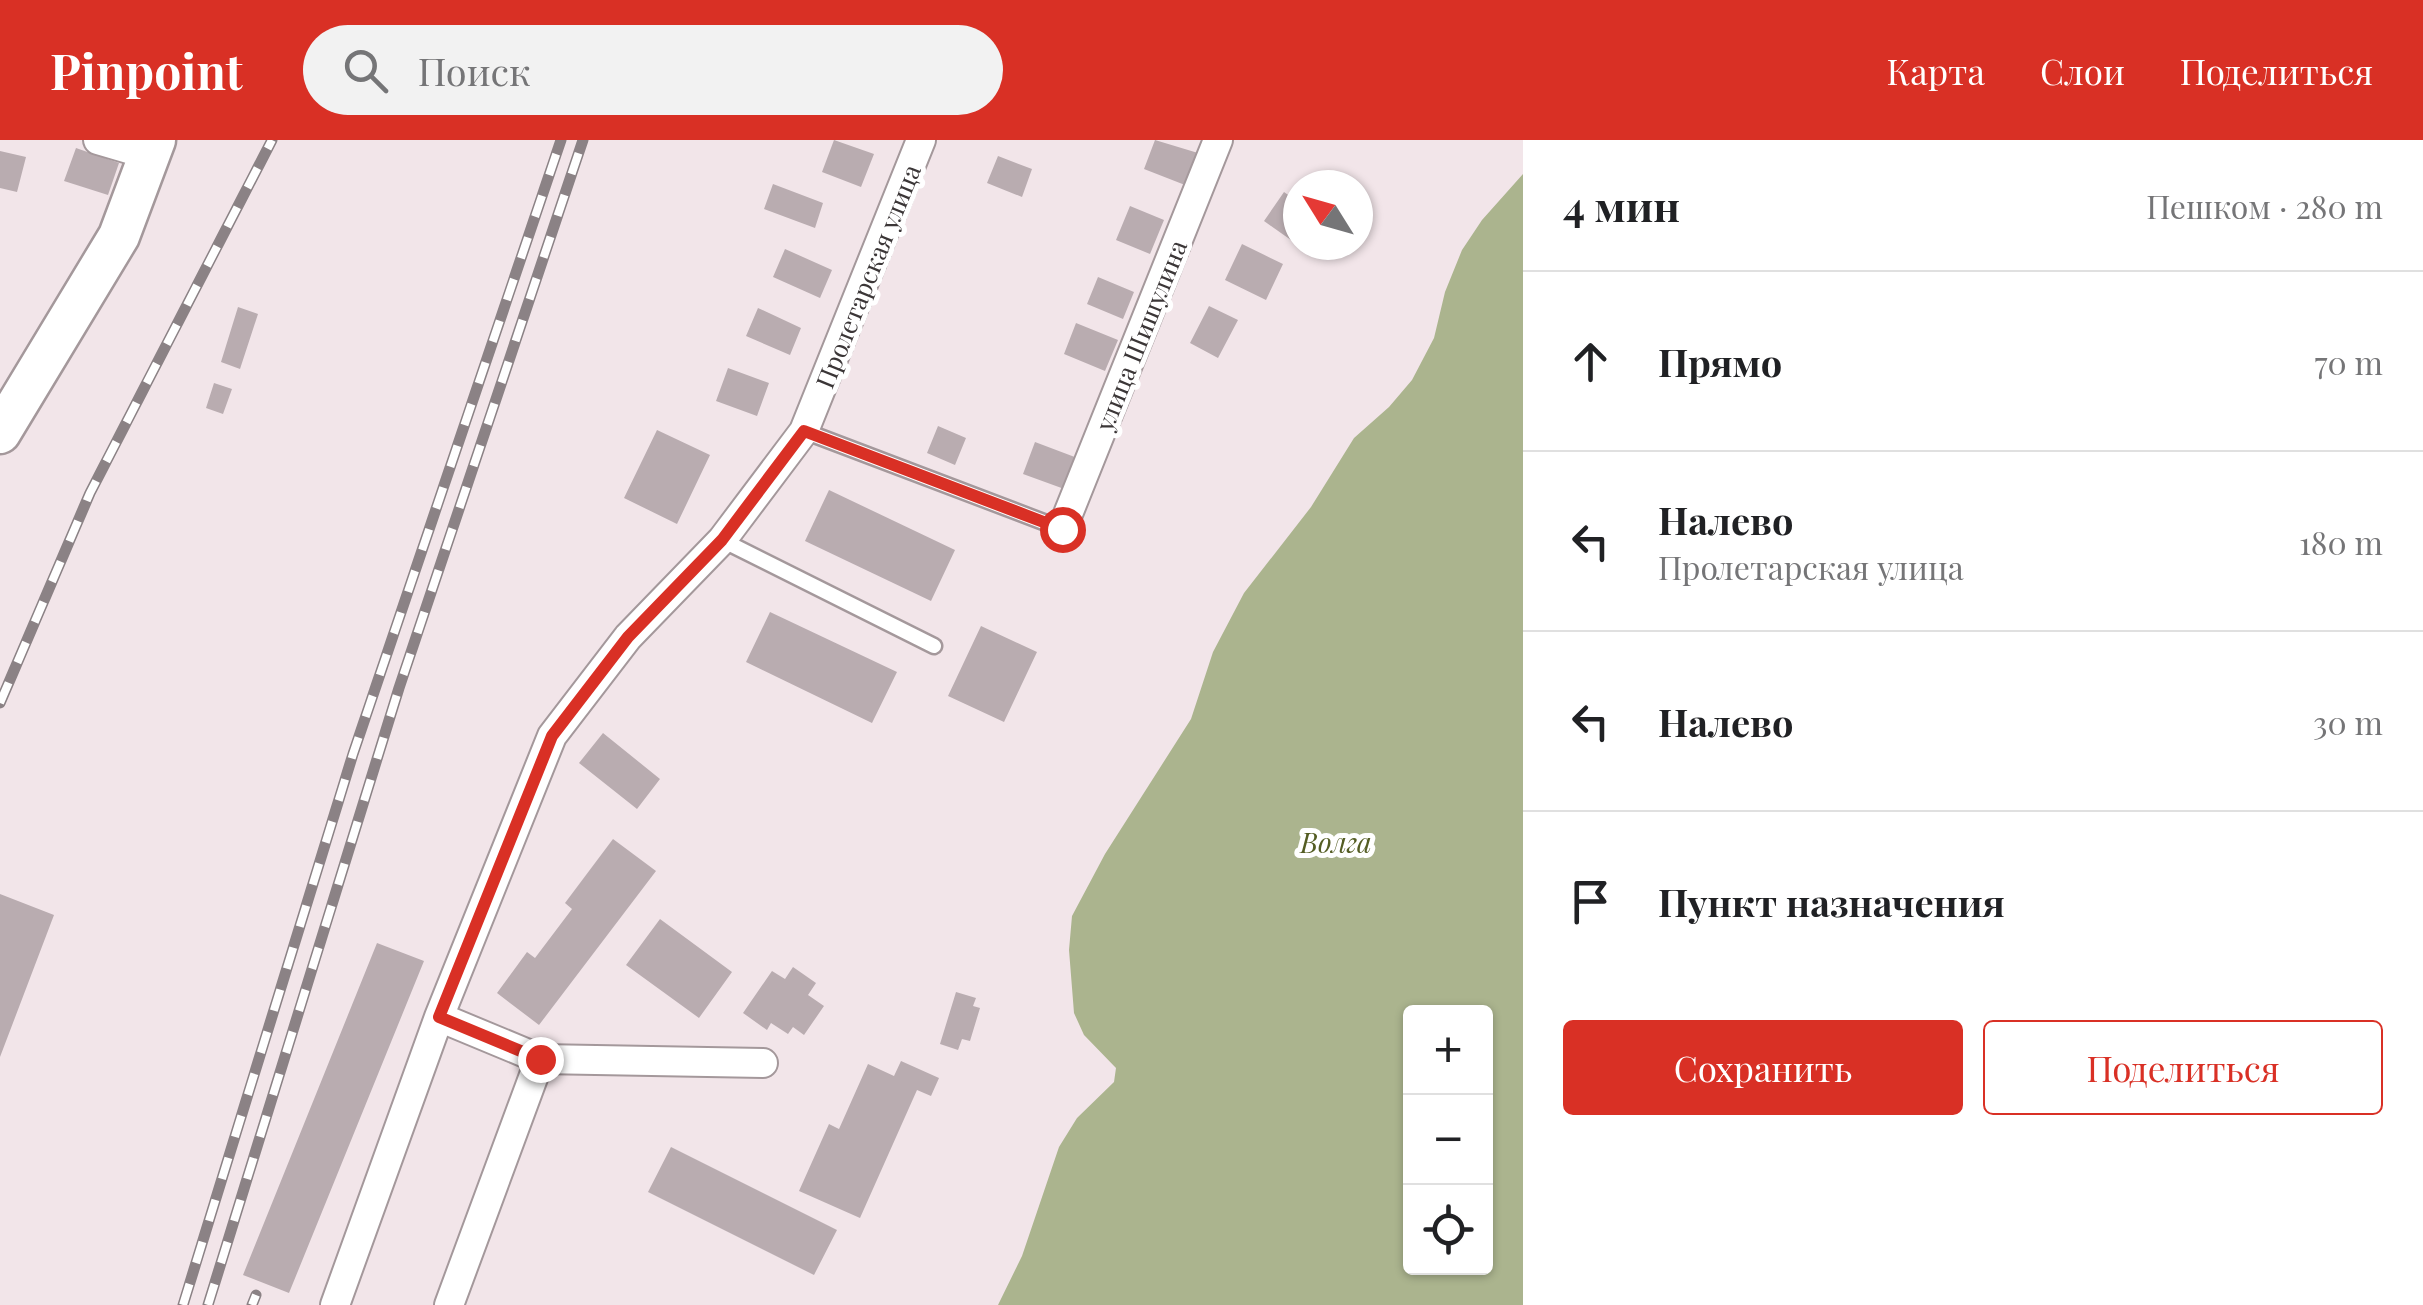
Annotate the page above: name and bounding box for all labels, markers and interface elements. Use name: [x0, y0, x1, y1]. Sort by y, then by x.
search box: [303, 25, 1003, 115]
text: Pinpoint: [50, 38, 243, 102]
icon: search: [338, 43, 393, 98]
text: Поиск: [418, 45, 531, 96]
text: Карта: [1887, 47, 1985, 94]
text: Слои: [2040, 47, 2125, 94]
text: Поделиться: [2180, 47, 2373, 94]
street label: Пролетарская улица: [807, 159, 927, 393]
north arrow: [1283, 170, 1373, 260]
text: 4 мин: [1563, 177, 1680, 233]
text: Пешком · 280 m: [2146, 184, 2383, 227]
street label: улица Шишулина: [1086, 234, 1194, 436]
icon: ahead: [1563, 334, 1618, 389]
text: Прямо: [1658, 336, 1782, 387]
text: 70 m: [2314, 340, 2383, 383]
text: Налево: [1658, 494, 1793, 545]
route start: [1040, 507, 1086, 553]
icon: left: [1563, 514, 1618, 569]
text: 180 m: [2299, 520, 2383, 563]
text: Пролетарская улица: [1658, 545, 1964, 588]
icon: left: [1563, 694, 1618, 749]
text: Налево: [1658, 696, 1793, 747]
text: 30 m: [2313, 700, 2383, 743]
water label: Волга: [1299, 823, 1372, 860]
icon: arrive: [1563, 874, 1618, 929]
text: Пункт назначения: [1658, 876, 2005, 927]
map controls: [1403, 1005, 1493, 1275]
button: +: [1403, 1005, 1493, 1095]
button: Сохранить: [1563, 1020, 1963, 1115]
button: Поделиться: [1983, 1020, 2383, 1115]
route end: [518, 1037, 564, 1083]
button: −: [1403, 1095, 1493, 1185]
button: locate: [1403, 1185, 1493, 1275]

